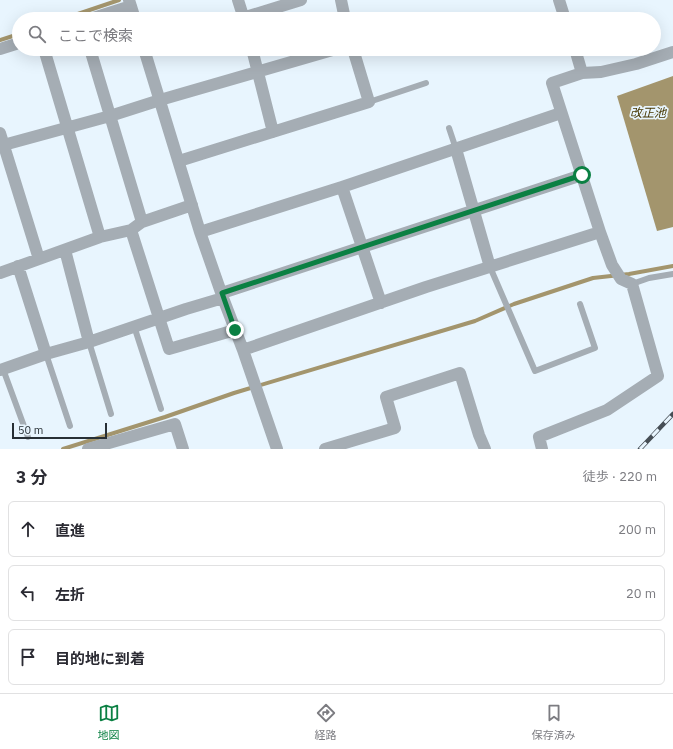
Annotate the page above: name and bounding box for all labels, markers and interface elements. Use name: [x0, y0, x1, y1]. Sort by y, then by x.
search box: [12, 12, 661, 56]
icon: search: [26, 23, 48, 45]
text: ここで検索: [58, 26, 133, 45]
water label: 改正池: [630, 105, 667, 120]
route start: [573, 166, 591, 184]
route end: [226, 321, 244, 339]
scale bar: [12, 421, 107, 440]
text: 50 m: [18, 423, 43, 437]
text: 3 分: [16, 466, 47, 488]
text: 徒歩 · 220 m: [583, 468, 657, 485]
icon: ahead: [17, 518, 39, 540]
text: 直進: [55, 521, 85, 540]
text: 200 m: [618, 521, 656, 538]
icon: left: [17, 582, 39, 604]
text: 左折: [55, 585, 85, 604]
text: 20 m: [626, 585, 656, 602]
icon: arrive: [17, 646, 39, 668]
text: 目的地に到着: [55, 649, 145, 668]
tab: 地図: [98, 702, 120, 742]
tab: 経路: [315, 702, 337, 742]
tab: 保存済み: [532, 702, 576, 742]

